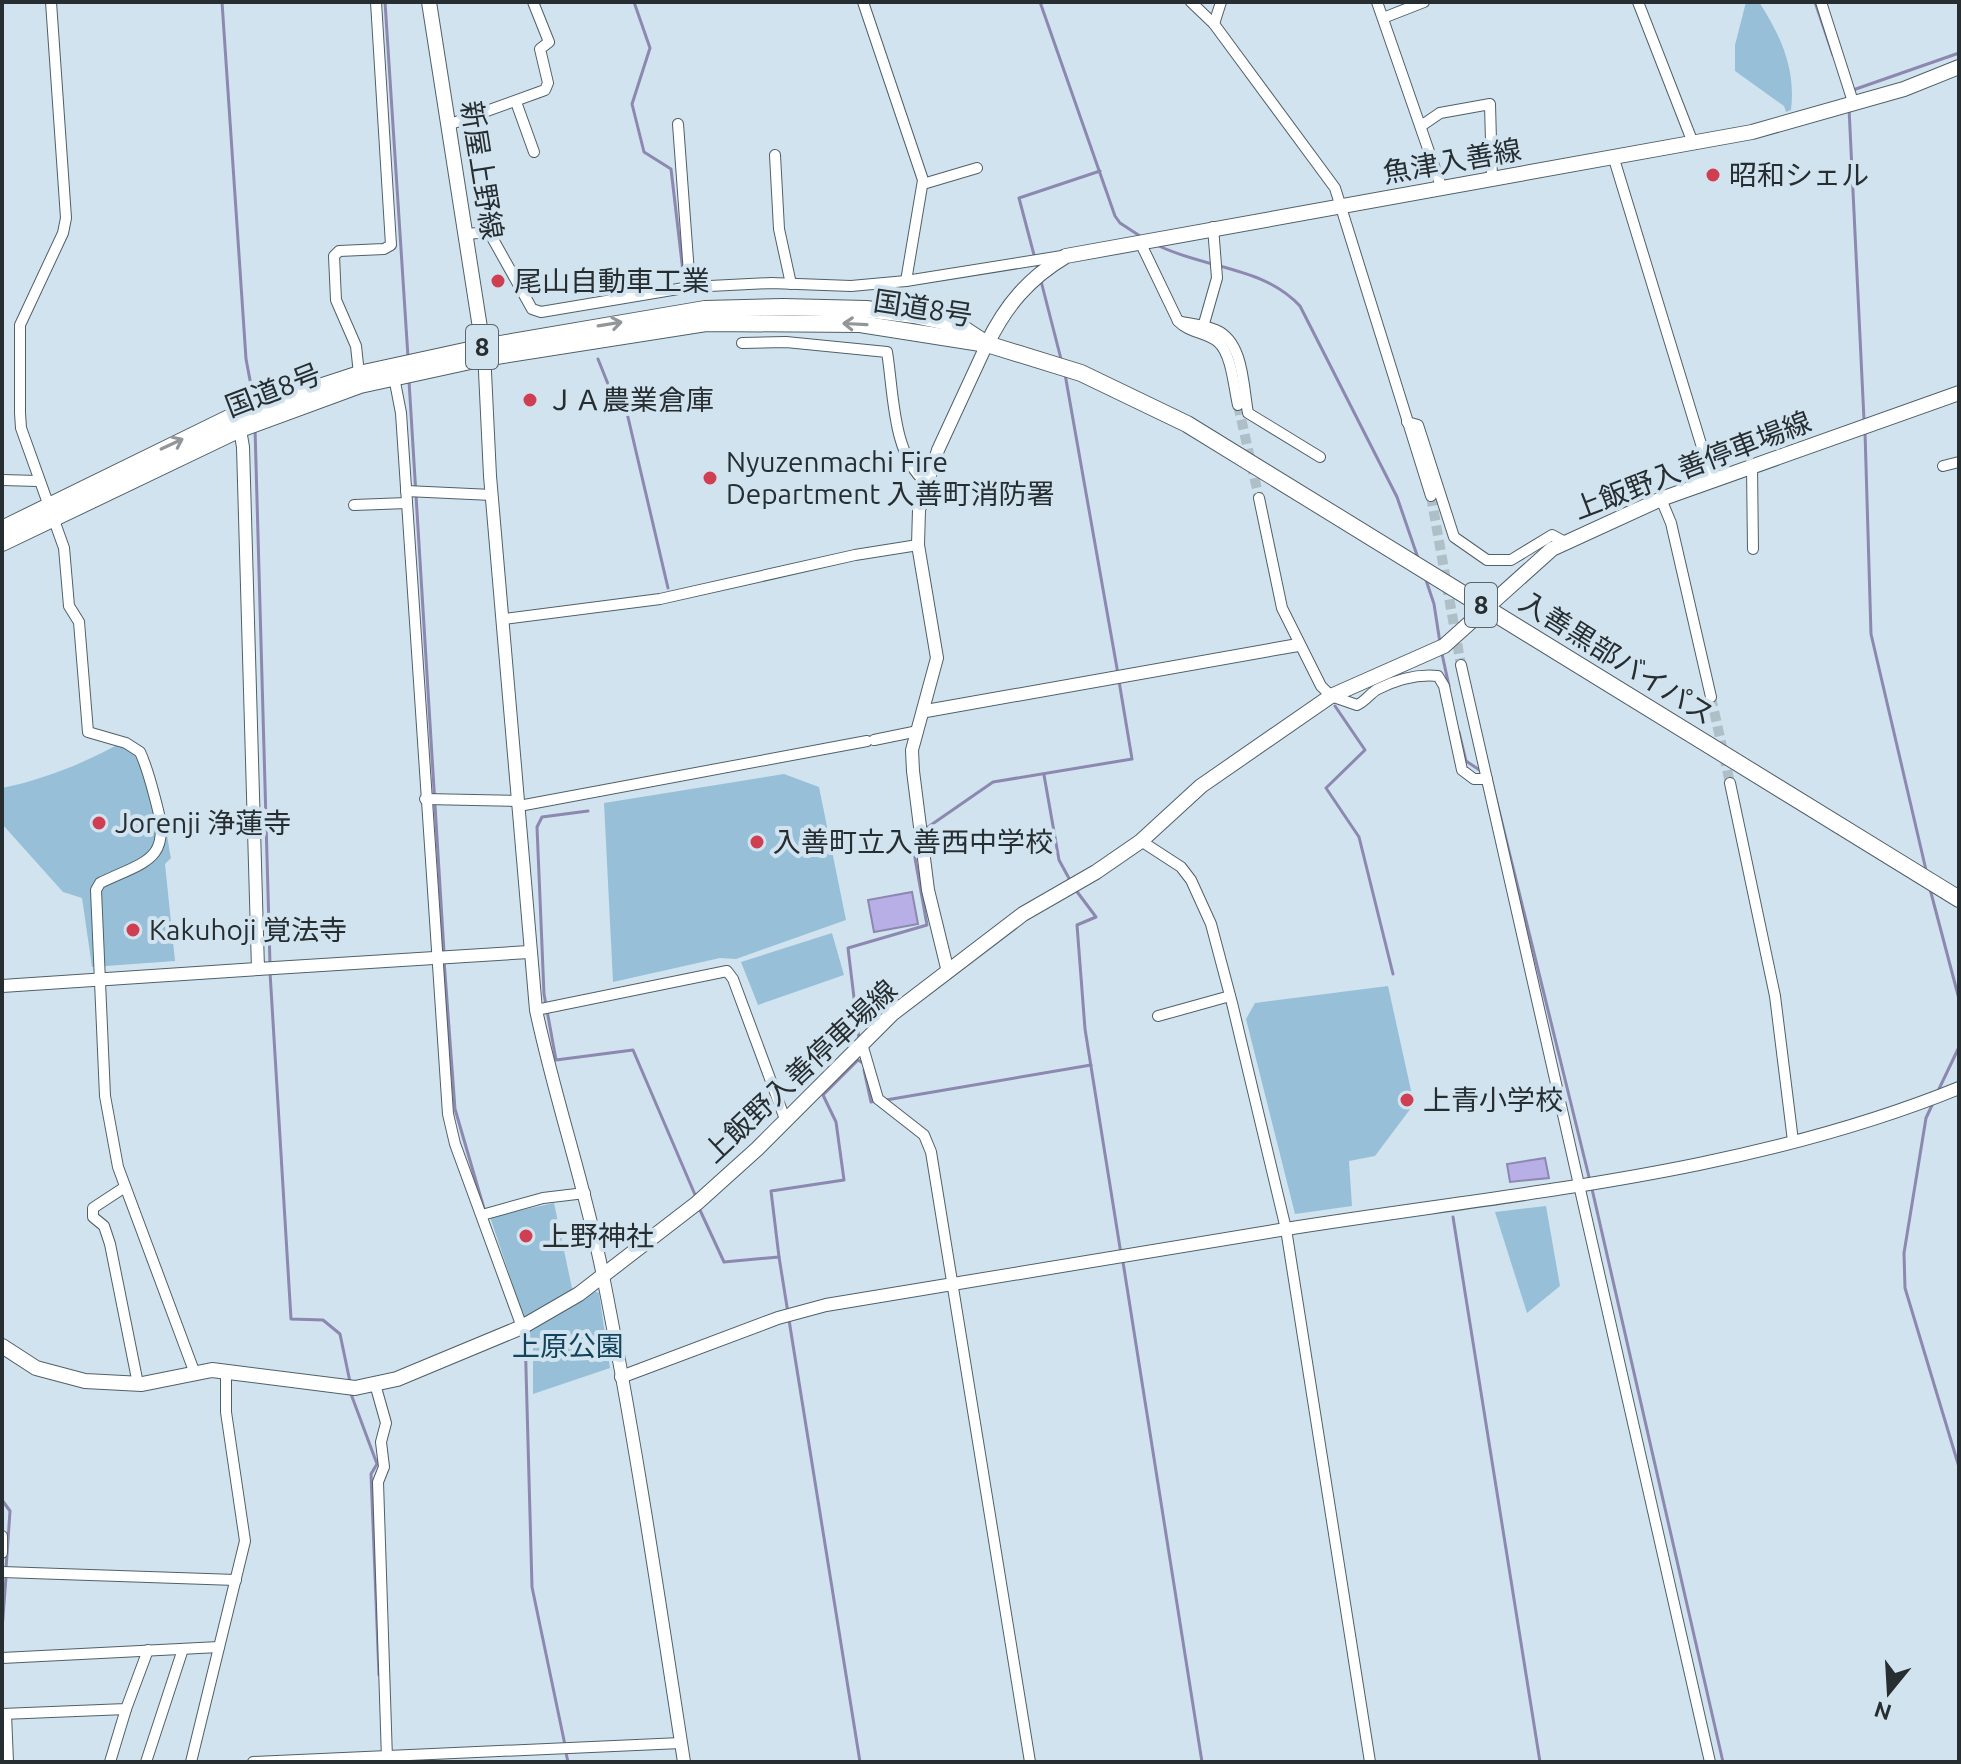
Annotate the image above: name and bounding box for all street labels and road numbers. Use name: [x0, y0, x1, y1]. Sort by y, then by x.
street label: 新屋上野線: [456, 98, 509, 241]
street label: 魚津入善線: [1380, 133, 1524, 188]
street label: 国道8号: [871, 284, 975, 331]
road number: 8: [466, 325, 498, 369]
street label: 国道8号: [221, 357, 325, 422]
street label: 上飯野入善停車場線: [1569, 405, 1815, 524]
road number: 8: [1465, 583, 1497, 627]
street label: 入善黒部バイパス: [1514, 585, 1720, 730]
street label: 上飯野入善停車場線: [697, 973, 902, 1168]

